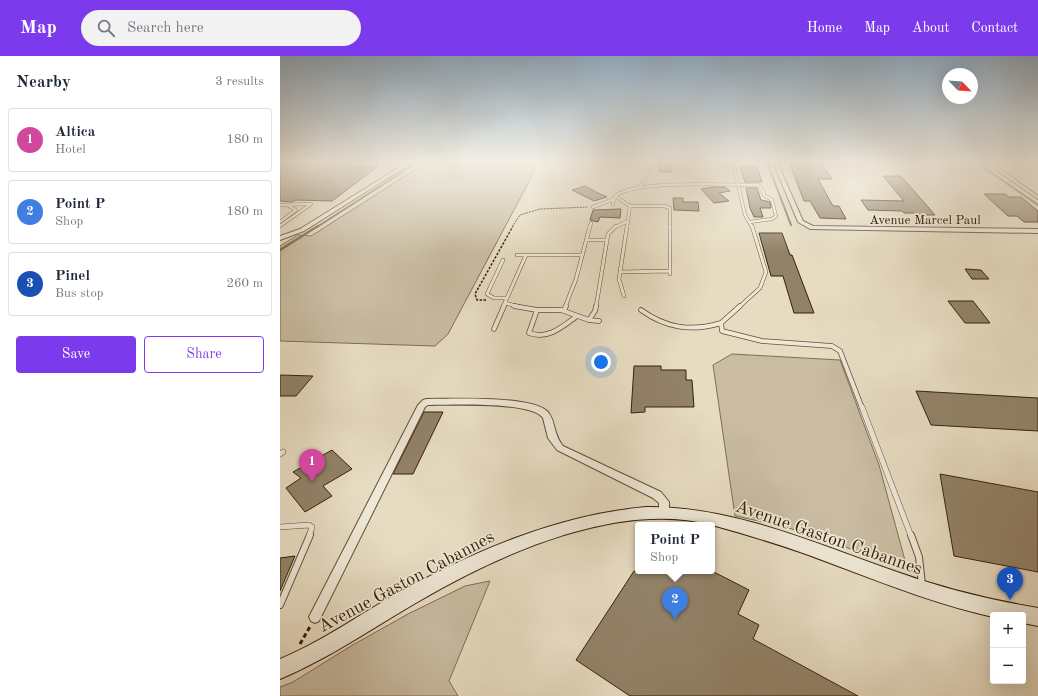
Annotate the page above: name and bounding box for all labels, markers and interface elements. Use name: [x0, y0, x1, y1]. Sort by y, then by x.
search box: [81, 10, 361, 46]
icon: search: [95, 17, 117, 39]
text: Map: [20, 19, 57, 38]
text: Search here: [127, 21, 204, 36]
text: Home: [807, 21, 842, 35]
text: Map: [864, 21, 890, 35]
text: About: [912, 21, 949, 35]
text: Contact: [971, 21, 1018, 35]
north arrow: [942, 68, 978, 104]
text: Nearby: [16, 74, 71, 91]
text: 3 results: [215, 75, 264, 88]
text: Altica: [55, 125, 95, 140]
text: 1: [26, 133, 34, 146]
text: 180 m: [226, 133, 263, 146]
text: Hotel: [55, 143, 86, 156]
text: Point P: [55, 197, 105, 212]
text: 2: [26, 205, 34, 218]
text: 180 m: [226, 205, 263, 218]
street label: Avenue Marcel Paul: [869, 214, 981, 227]
text: Shop: [55, 215, 83, 228]
text: Pinel: [55, 269, 90, 284]
text: 3: [26, 277, 34, 290]
text: 260 m: [226, 277, 263, 290]
text: Bus stop: [55, 287, 104, 300]
button: Save: [16, 336, 136, 373]
button: Share: [144, 336, 264, 373]
your location: [591, 352, 611, 372]
pin: 1: [299, 449, 325, 482]
street label: Avenue Gaston Cabannes: [733, 497, 925, 578]
popup: [635, 522, 715, 574]
street label: Avenue Gaston Cabannes: [316, 528, 498, 636]
text: Point P: [650, 533, 700, 548]
text: Shop: [650, 551, 678, 564]
pin: 3: [997, 567, 1023, 600]
pin: 2: [662, 587, 688, 620]
map controls: [990, 612, 1026, 684]
button: +: [990, 612, 1026, 648]
button: −: [990, 648, 1026, 684]

